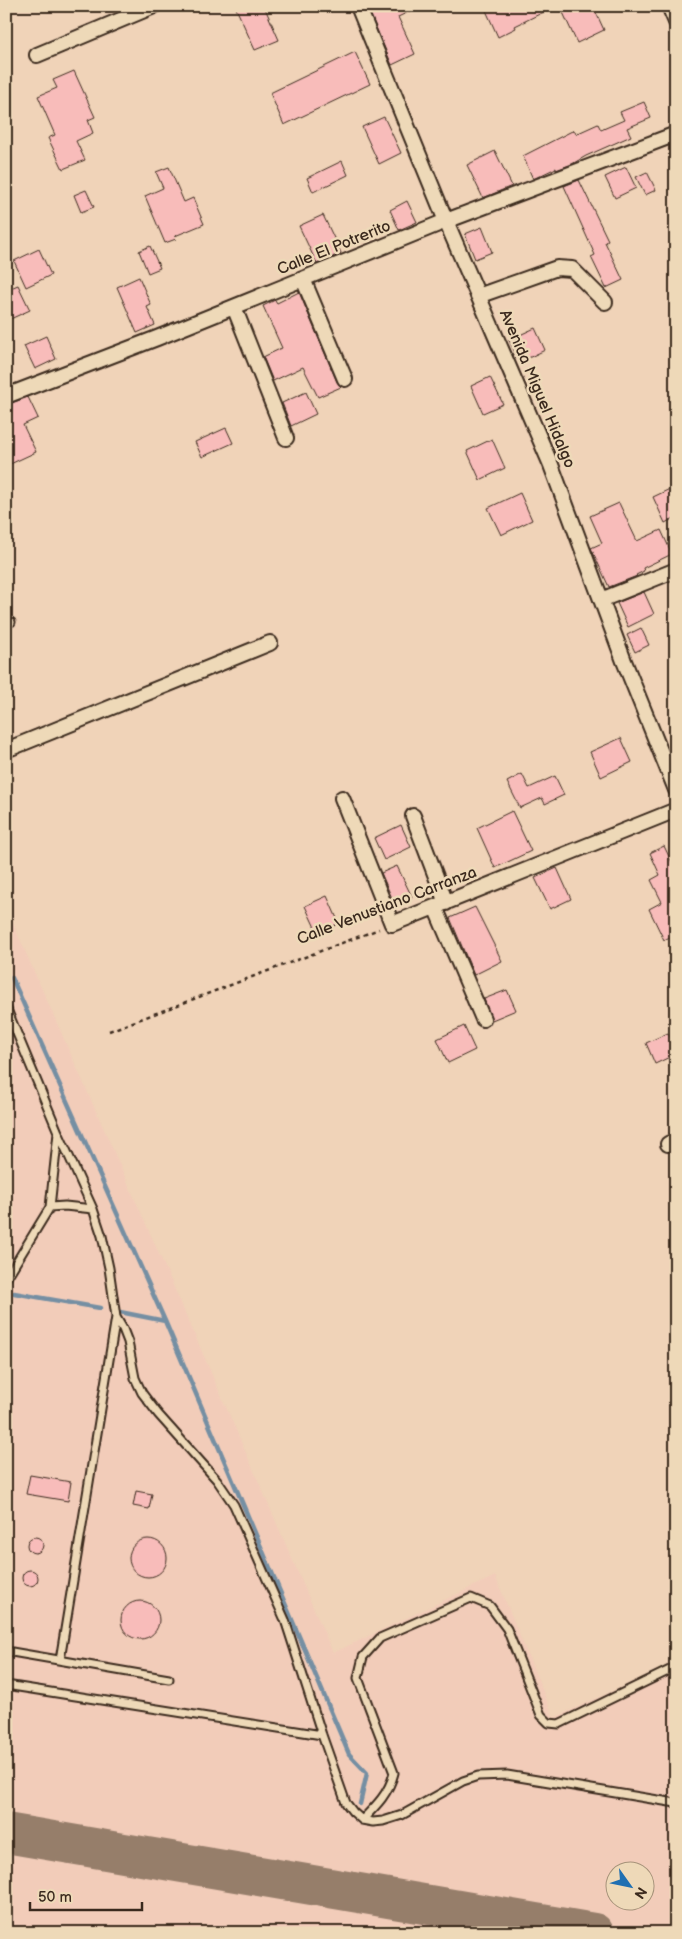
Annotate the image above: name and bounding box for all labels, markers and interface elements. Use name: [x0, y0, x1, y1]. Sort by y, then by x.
street label: Calle El Potrerito: [274, 217, 394, 279]
street label: Avenida Miguel Hidalgo: [495, 307, 579, 471]
street label: Calle Venustiano Carranza: [294, 863, 480, 949]
north arrow: [604, 1862, 654, 1912]
scale bar: [30, 1879, 142, 1911]
text: N: [630, 1884, 650, 1902]
text: 50 m: [38, 1888, 72, 1907]

